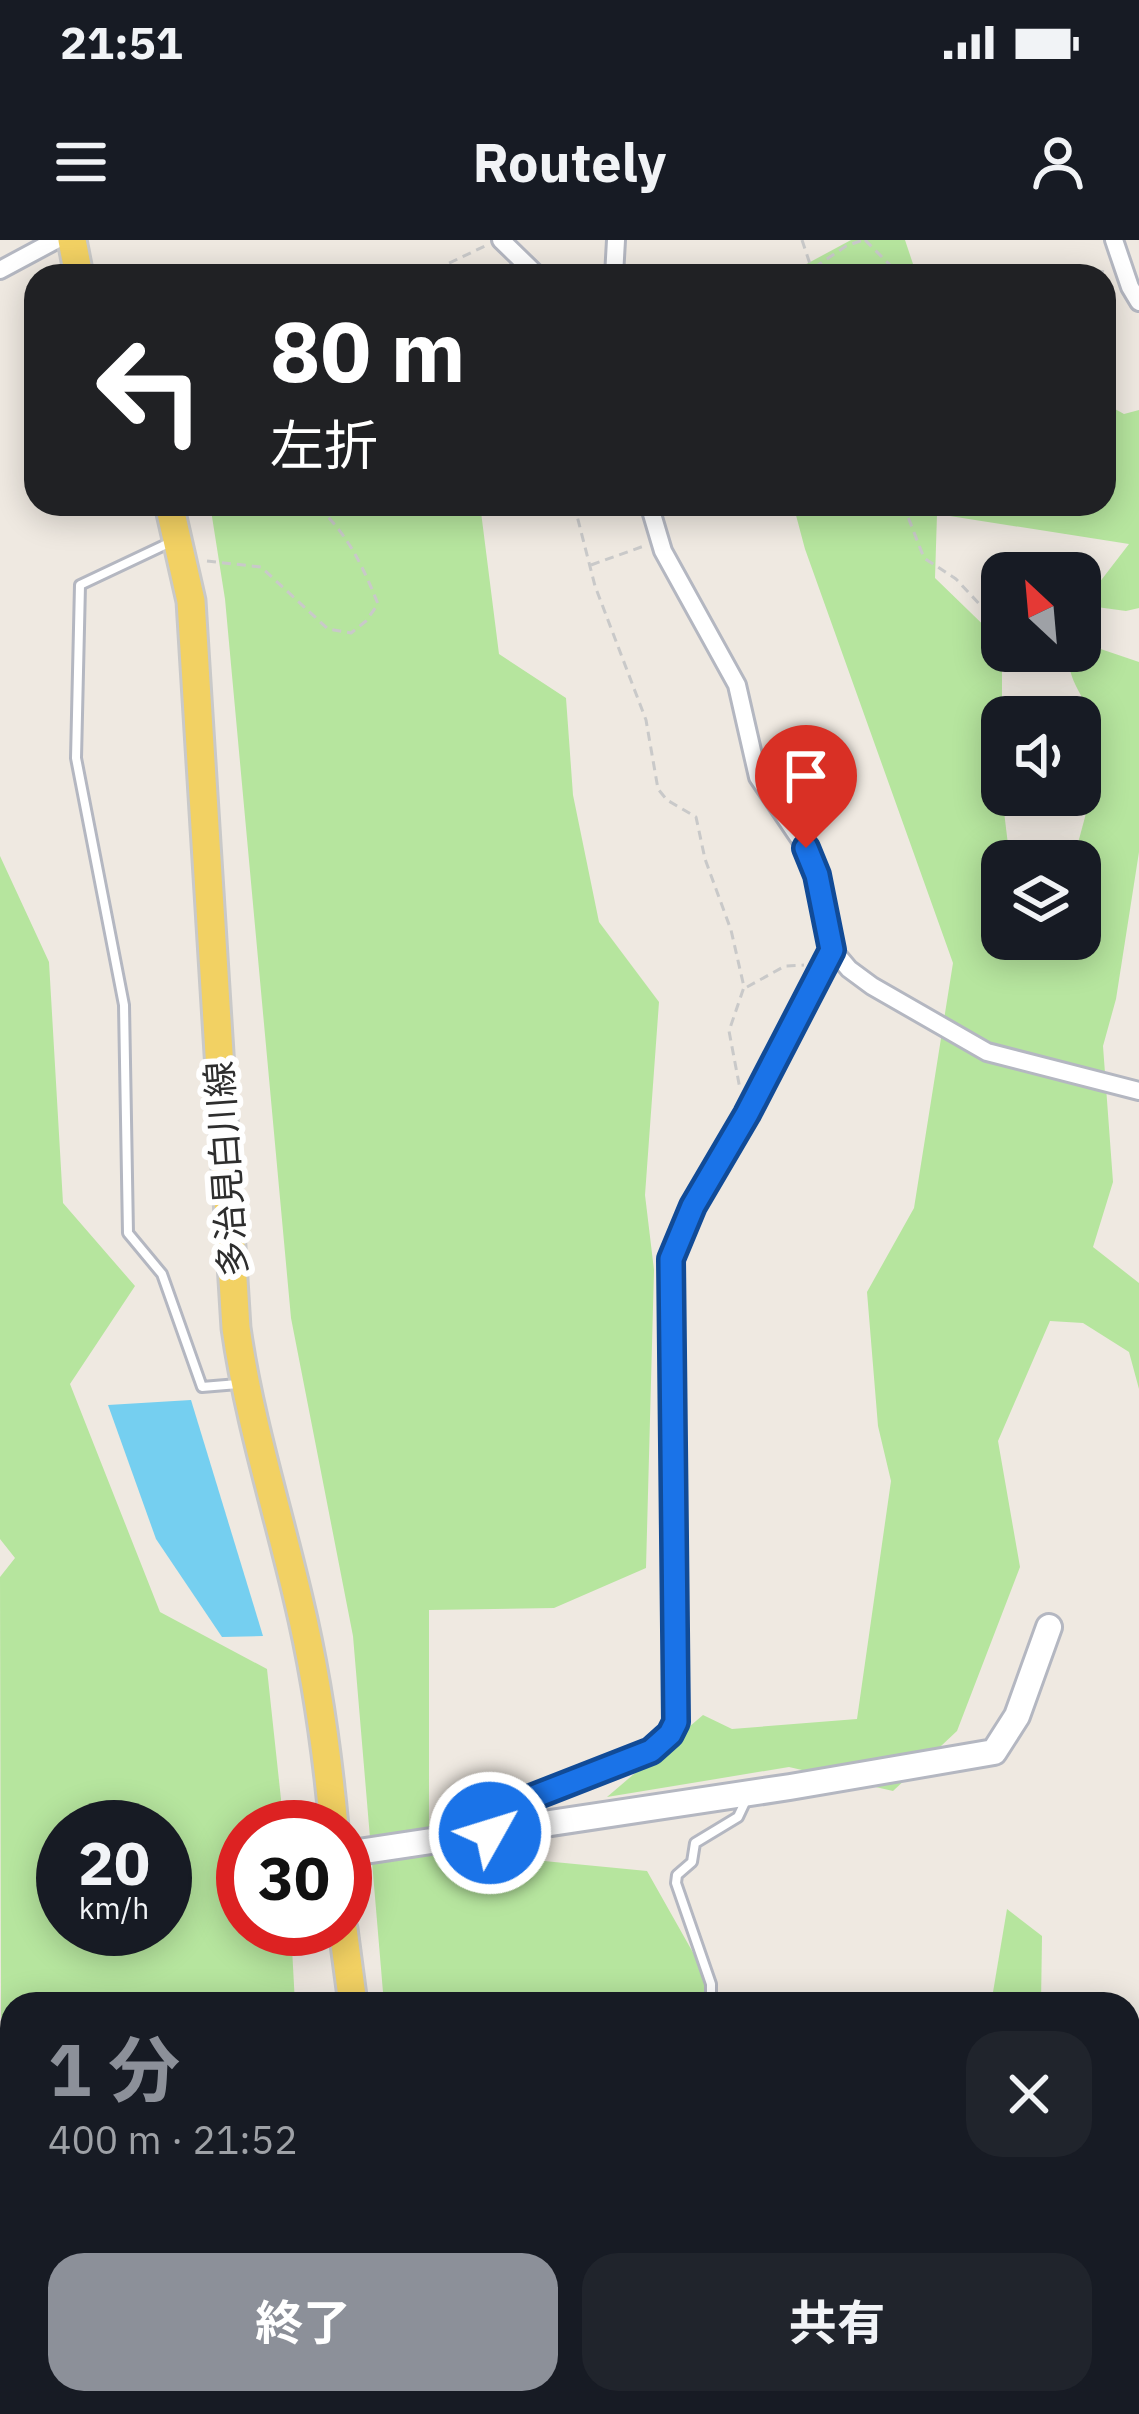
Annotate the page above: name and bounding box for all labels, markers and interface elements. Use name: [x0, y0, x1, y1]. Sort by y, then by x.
text: 21:51: [60, 13, 183, 71]
text: Routely: [473, 127, 666, 197]
icon: menu: [48, 129, 114, 195]
icon: person: [1025, 129, 1091, 195]
text: 80 m: [270, 296, 466, 405]
icon: left: [72, 312, 228, 468]
text: 左折: [270, 410, 378, 480]
north arrow: [981, 552, 1101, 672]
map controls: [981, 552, 1101, 960]
button: sound: [981, 696, 1101, 816]
pin: [755, 725, 857, 848]
icon: arrive: [773, 743, 839, 809]
button: layers: [981, 840, 1101, 960]
street label: 多治見白川線: [195, 1060, 256, 1278]
position arrow: [427, 1770, 553, 1896]
speed limit sign: 30: [216, 1800, 372, 1956]
text: 20: [78, 1823, 150, 1902]
text: km/h: [79, 1888, 149, 1927]
text: 1 分: [48, 2022, 180, 2116]
button: close: [966, 2031, 1092, 2157]
text: 400 m · 21:52: [48, 2114, 298, 2165]
button: 終了: [48, 2253, 558, 2391]
button: 共有: [582, 2253, 1092, 2391]

